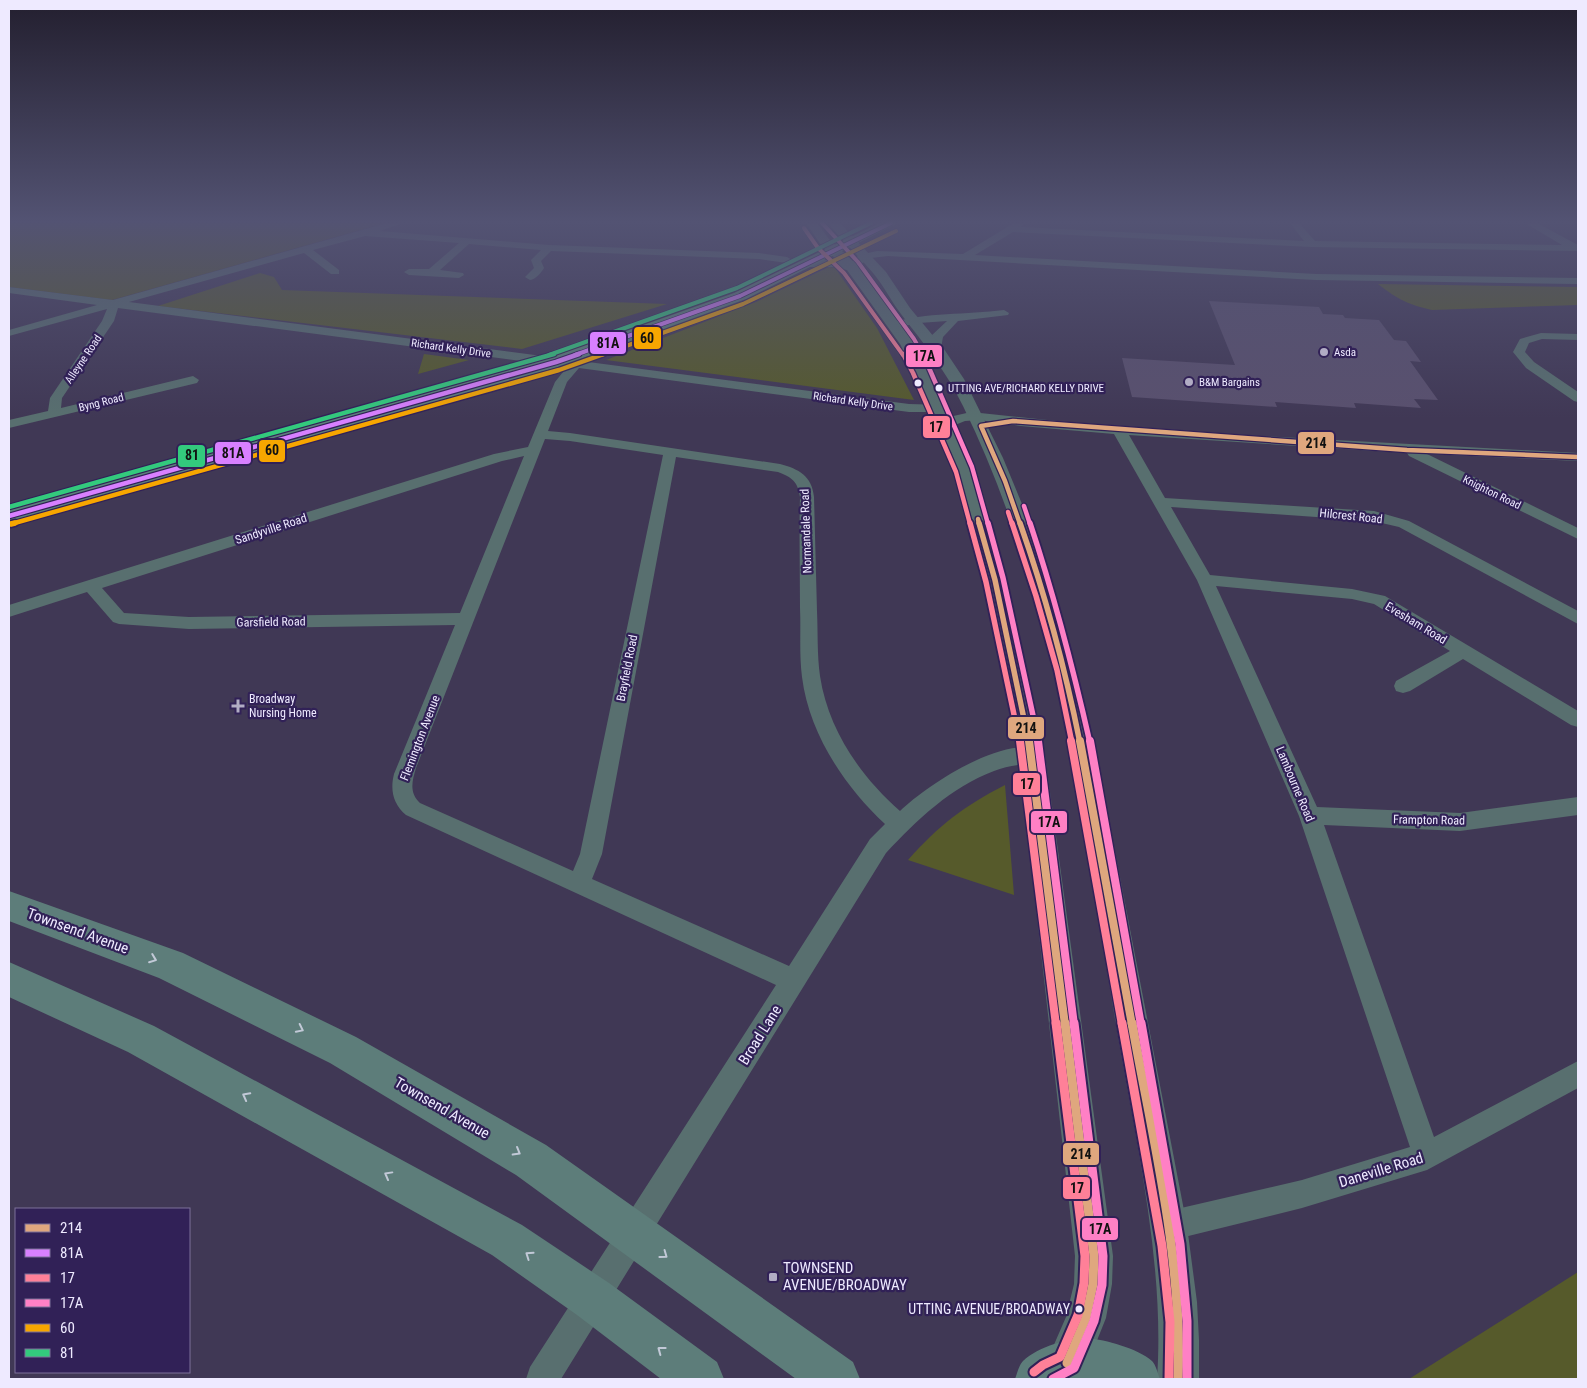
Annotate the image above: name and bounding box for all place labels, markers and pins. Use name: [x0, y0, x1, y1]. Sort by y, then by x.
marker: Asda: [1318, 346, 1330, 358]
place label: Asda: [1334, 346, 1356, 359]
marker: B&M Bargains: [1183, 376, 1195, 388]
place label: B&M Bargains: [1199, 376, 1260, 389]
unlabelled marker: [913, 378, 923, 388]
place label: UTTING AVE/RICHARD KELLY DRIVE: [948, 382, 1105, 395]
marker: UTTING AVE/RICHARD KELLY DRIVE: [934, 383, 944, 393]
place label: Broadway Nursing Home: [249, 692, 317, 720]
marker: Broadway Nursing Home: [231, 699, 245, 713]
place label: TOWNSEND AVENUE/BROADWAY: [783, 1259, 907, 1294]
marker: TOWNSEND AVENUE/BROADWAY: [767, 1271, 779, 1283]
place label: UTTING AVENUE/BROADWAY: [908, 1301, 1071, 1317]
marker: UTTING AVENUE/BROADWAY: [1074, 1304, 1084, 1314]

